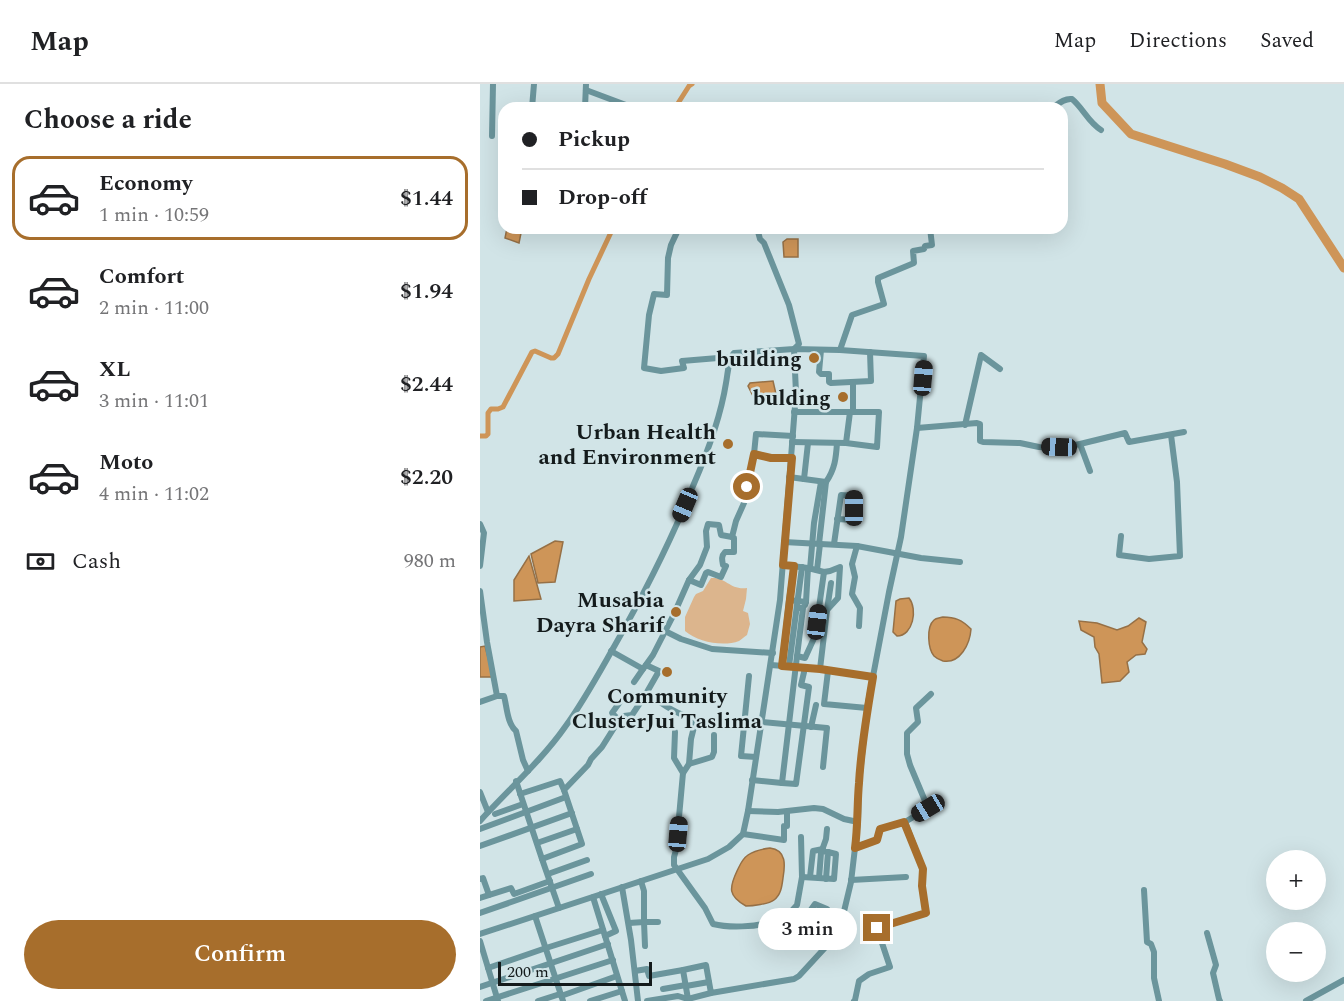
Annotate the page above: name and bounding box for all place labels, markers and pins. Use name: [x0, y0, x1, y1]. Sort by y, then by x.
place label: building: [716, 343, 802, 376]
marker: building: [807, 351, 821, 365]
place label: bulding: [752, 382, 831, 415]
marker: bulding: [836, 390, 850, 404]
place label: Urban Health and Environment: [539, 416, 716, 474]
marker: Urban Health and Environment: [721, 437, 735, 451]
place label: Musabia Dayra Sharif: [536, 584, 666, 642]
marker: Musabia Dayra Sharif: [669, 605, 683, 619]
marker: Community ClusterJui Taslima: [660, 665, 674, 679]
place label: Community ClusterJui Taslima: [572, 680, 763, 738]

